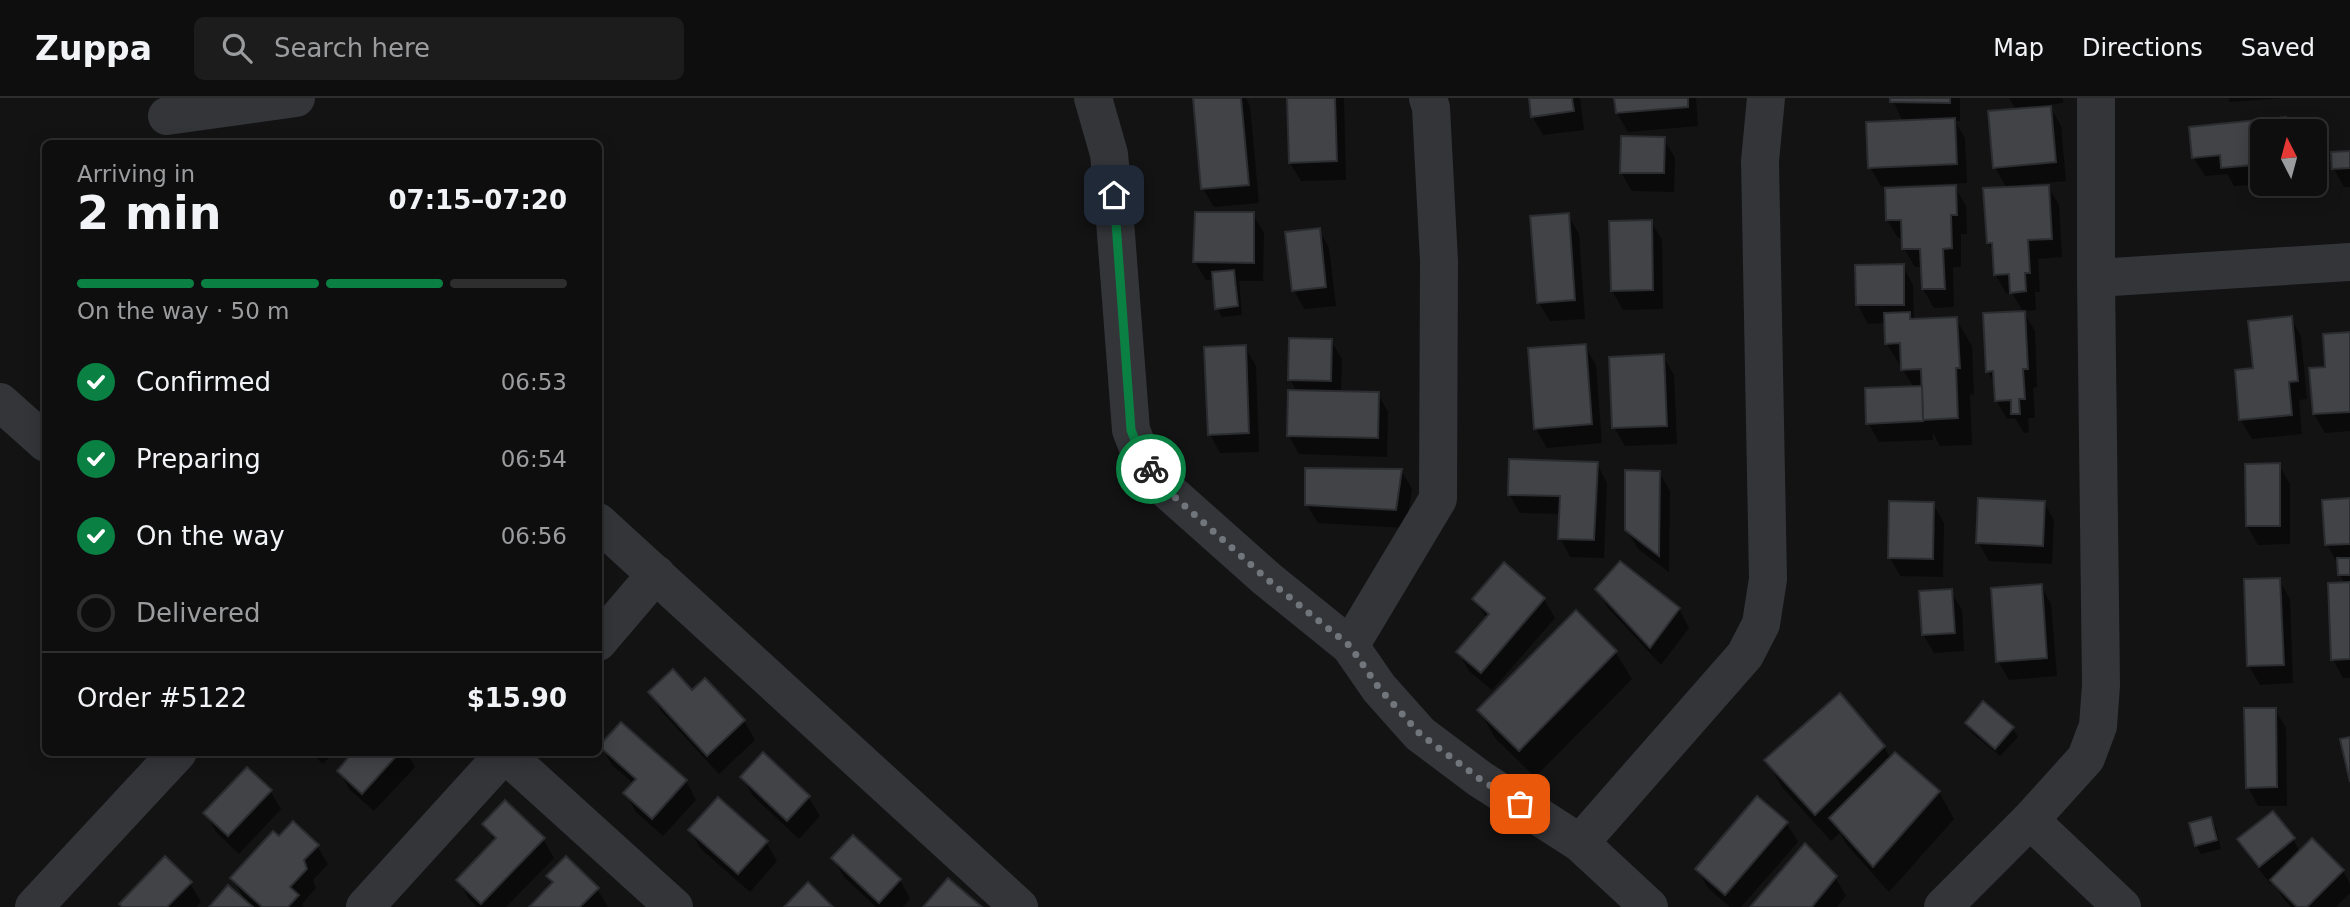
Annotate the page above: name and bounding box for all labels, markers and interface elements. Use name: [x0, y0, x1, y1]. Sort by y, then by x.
search box: [194, 17, 684, 80]
text: Zuppa: [35, 29, 152, 68]
icon: search: [218, 29, 256, 67]
text: Search here: [274, 33, 430, 63]
text: Map: [1993, 34, 2044, 62]
text: Directions: [2082, 34, 2203, 62]
text: Saved: [2241, 34, 2315, 62]
north arrow: [2250, 119, 2328, 196]
map controls: [2250, 119, 2327, 196]
text: Arriving in: [77, 161, 195, 187]
pin: [1084, 165, 1144, 225]
icon: home: [1095, 176, 1133, 214]
text: 07:15–07:20: [388, 185, 567, 215]
text: 2 min: [77, 186, 221, 240]
text: On the way · 50 m: [77, 298, 289, 324]
icon: check: [77, 363, 115, 401]
text: Confirmed: [136, 367, 271, 397]
text: 06:53: [501, 369, 567, 395]
courier: [1116, 434, 1186, 504]
icon: check: [77, 440, 115, 478]
text: Preparing: [136, 444, 261, 474]
text: 06:54: [501, 446, 567, 472]
icon: bike: [1132, 450, 1170, 488]
icon: check: [77, 517, 115, 555]
text: On the way: [136, 521, 285, 551]
text: 06:56: [501, 523, 567, 549]
text: Delivered: [136, 598, 260, 628]
text: Order #5122: [77, 683, 247, 713]
text: $15.90: [467, 683, 567, 713]
pin: [1490, 774, 1550, 834]
icon: bag: [1501, 785, 1539, 823]

